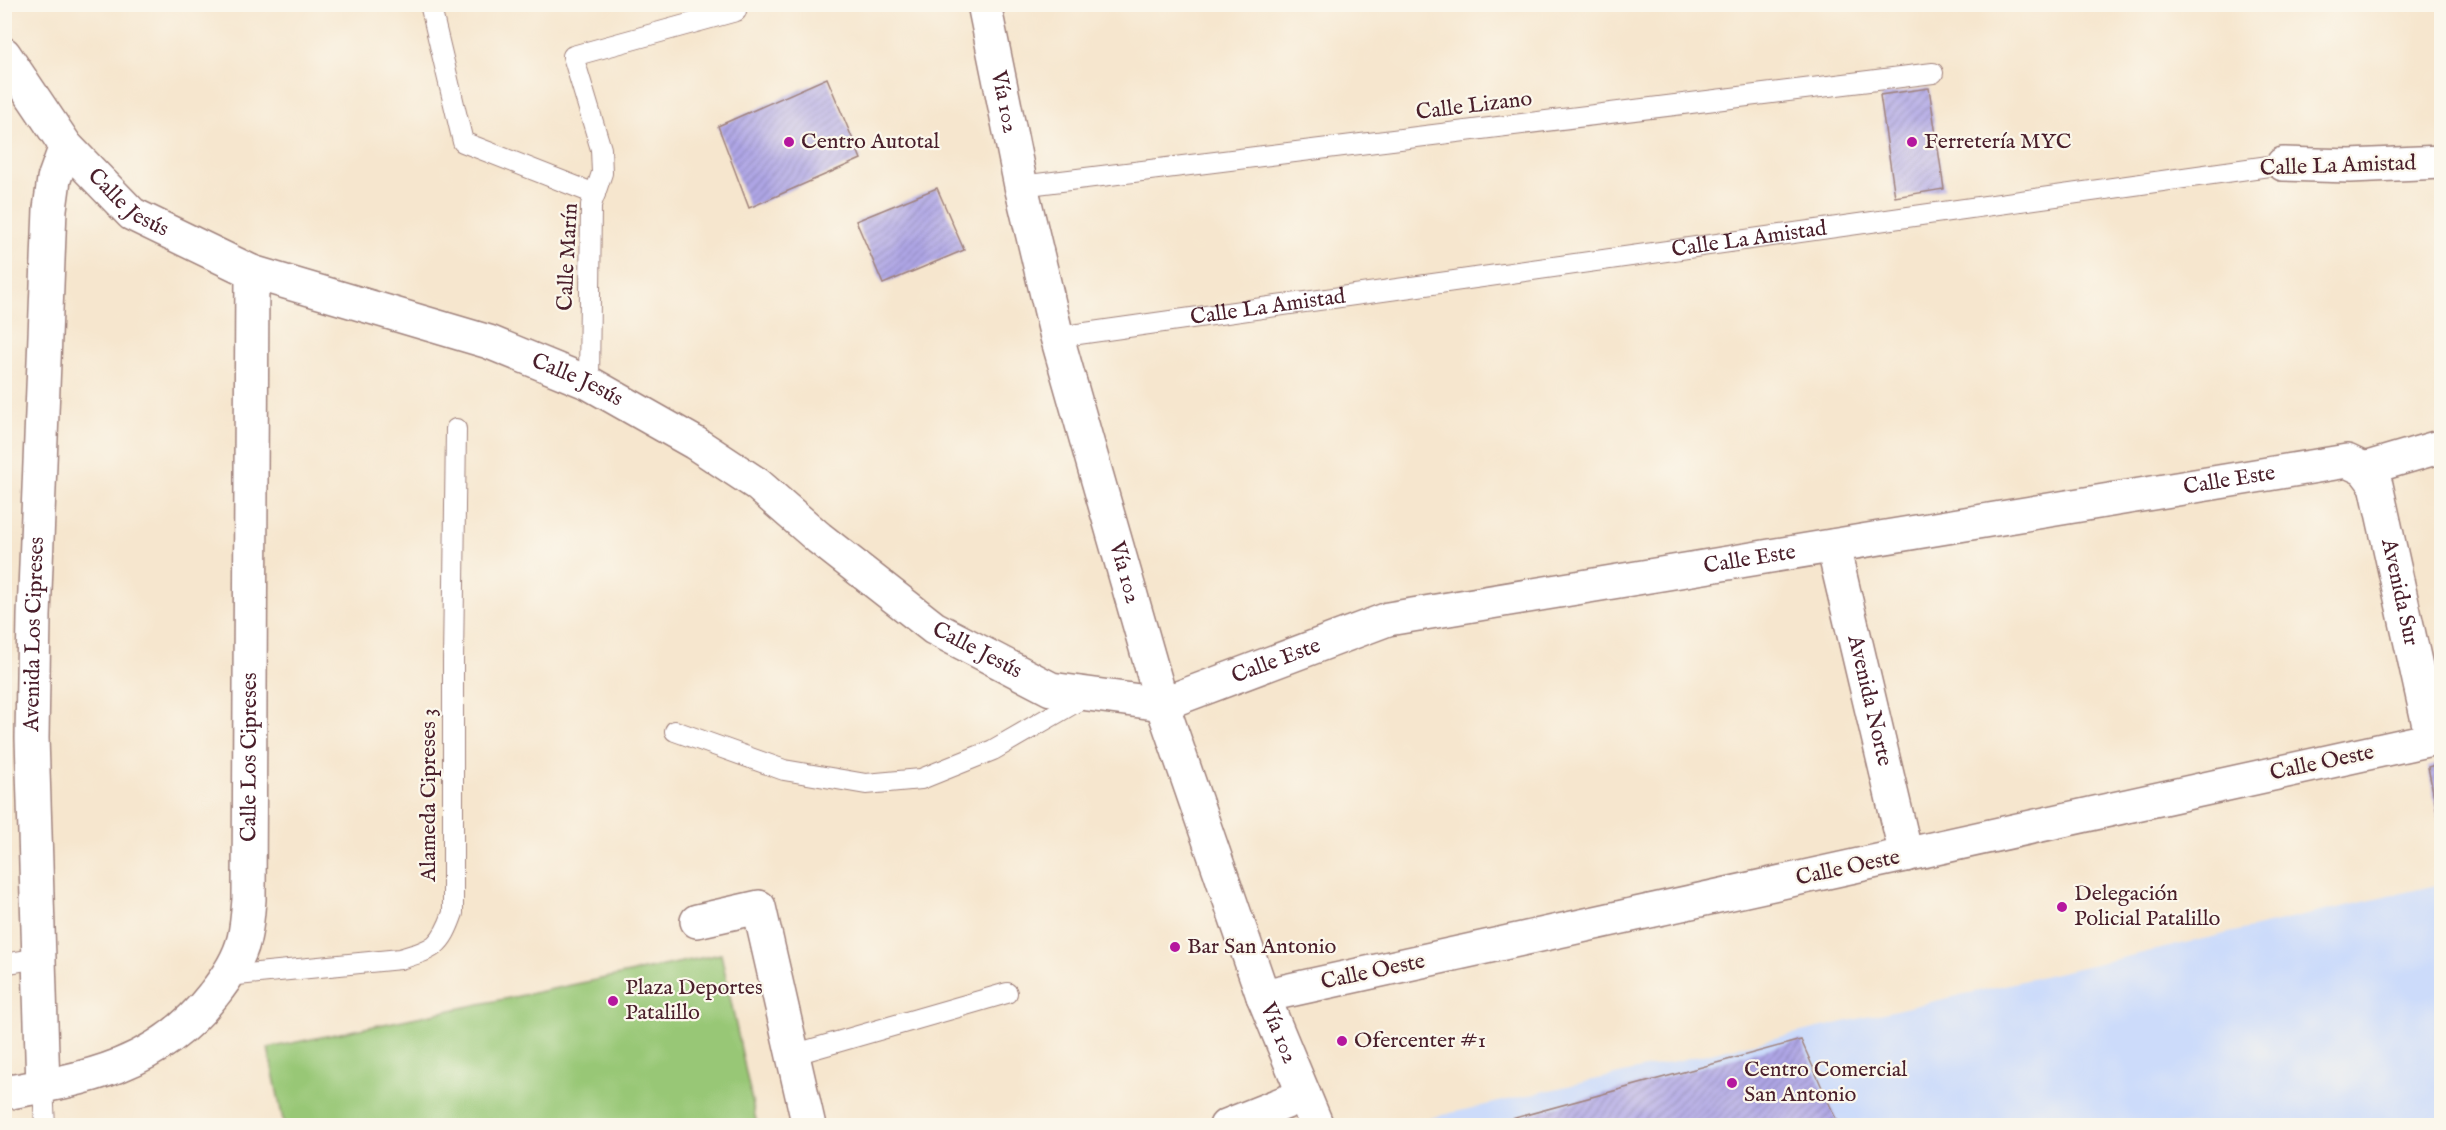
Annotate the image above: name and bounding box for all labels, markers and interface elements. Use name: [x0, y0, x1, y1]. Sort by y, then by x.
street label: Vía 102: [984, 67, 1024, 136]
street label: Calle Lizano: [1414, 85, 1534, 127]
place label: Centro Autotal: [801, 128, 939, 156]
place label: Ferretería MYC: [1924, 128, 2071, 156]
marker: Centro Autotal: [782, 135, 796, 149]
marker: Ferretería MYC: [1905, 135, 1919, 149]
street label: Calle La Amistad: [2259, 149, 2417, 183]
street label: Calle Jesús: [81, 162, 173, 244]
street label: Calle Marín: [551, 202, 585, 312]
street label: Calle La Amistad: [1670, 215, 1829, 264]
street label: Calle La Amistad: [1189, 282, 1348, 332]
street label: Calle Jesús: [527, 347, 628, 413]
street label: Calle Este: [2181, 459, 2277, 502]
street label: Avenida Sur: [2374, 535, 2425, 648]
street label: Avenida Los Cipreses: [18, 536, 51, 733]
street label: Vía 102: [1102, 537, 1147, 607]
street label: Calle Este: [1702, 538, 1798, 581]
street label: Calle Jesús: [927, 615, 1027, 685]
street label: Avenida Norte: [1840, 631, 1899, 769]
street label: Calle Este: [1228, 632, 1325, 690]
street label: Calle Los Cipreses: [235, 672, 264, 842]
street label: Alameda Cipreses 3: [415, 708, 443, 883]
street label: Calle Oeste: [2267, 738, 2377, 788]
street label: Calle Oeste: [1793, 843, 1903, 893]
place label: Delegación Policial Patalillo: [2074, 880, 2221, 933]
marker: Delegación Policial Patalillo: [2055, 900, 2069, 914]
place label: Bar San Antonio: [1187, 933, 1337, 961]
marker: Bar San Antonio: [1168, 940, 1182, 954]
street label: Calle Oeste: [1318, 947, 1428, 997]
place label: Plaza Deportes Patalillo: [625, 974, 763, 1027]
marker: Plaza Deportes Patalillo: [606, 994, 620, 1008]
street label: Vía 102: [1253, 998, 1304, 1068]
place label: Ofercenter #1: [1354, 1027, 1486, 1055]
marker: Ofercenter #1: [1335, 1034, 1349, 1048]
place label: Centro Comercial San Antonio: [1744, 1056, 1907, 1109]
marker: Centro Comercial San Antonio: [1725, 1076, 1739, 1090]

